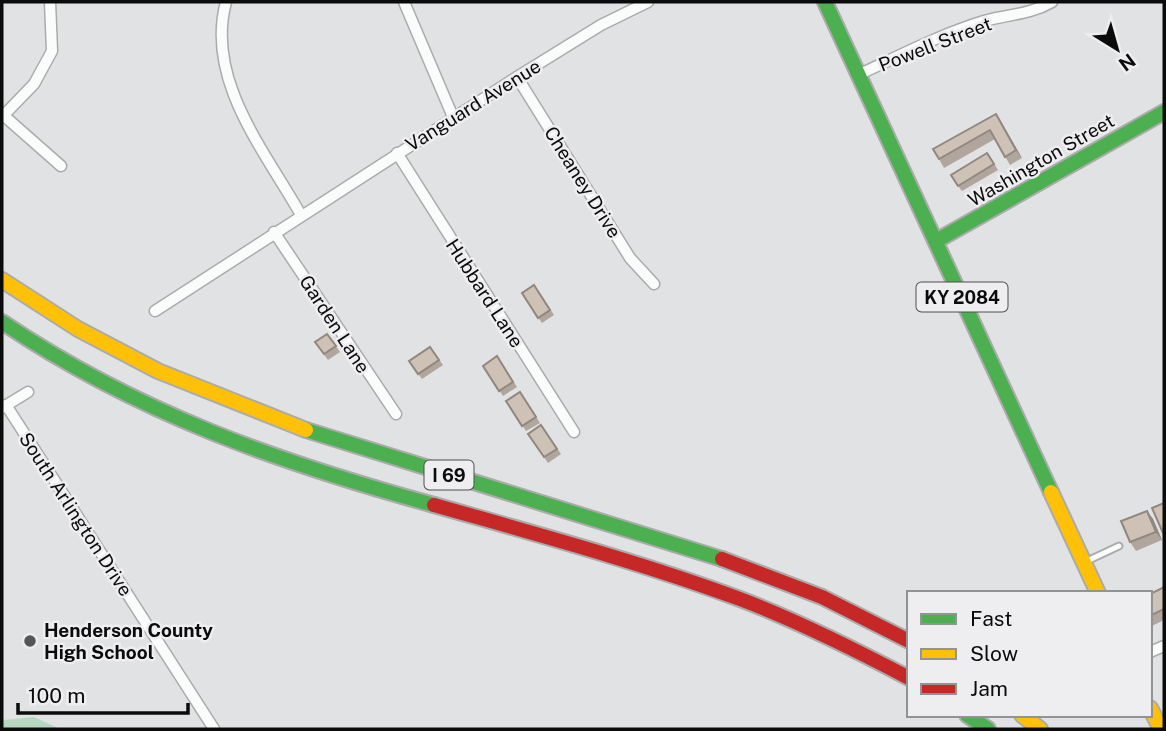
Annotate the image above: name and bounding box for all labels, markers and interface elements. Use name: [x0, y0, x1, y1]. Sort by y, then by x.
street label: Powell Street: [875, 12, 995, 76]
north arrow: [1082, 14, 1152, 84]
text: N: [1115, 49, 1140, 76]
street label: Vanguard Avenue: [401, 55, 545, 155]
street label: Washington Street: [964, 109, 1118, 211]
street label: Cheaney Drive: [540, 122, 626, 242]
street label: Hubbard Lane: [442, 235, 528, 351]
street label: Garden Lane: [295, 271, 375, 377]
road number: KY 2084: [916, 282, 1007, 312]
street label: South Arlington Drive: [15, 428, 137, 600]
road number: I 69: [424, 461, 474, 490]
legend: [907, 591, 1152, 717]
text: Fast: [970, 606, 1012, 631]
place label: Henderson County High School: [44, 619, 213, 663]
marker: Henderson County High School: [22, 633, 38, 649]
text: Slow: [970, 641, 1018, 666]
scale bar: [18, 672, 187, 716]
text: Jam: [970, 676, 1008, 701]
text: 100 m: [28, 683, 85, 708]

